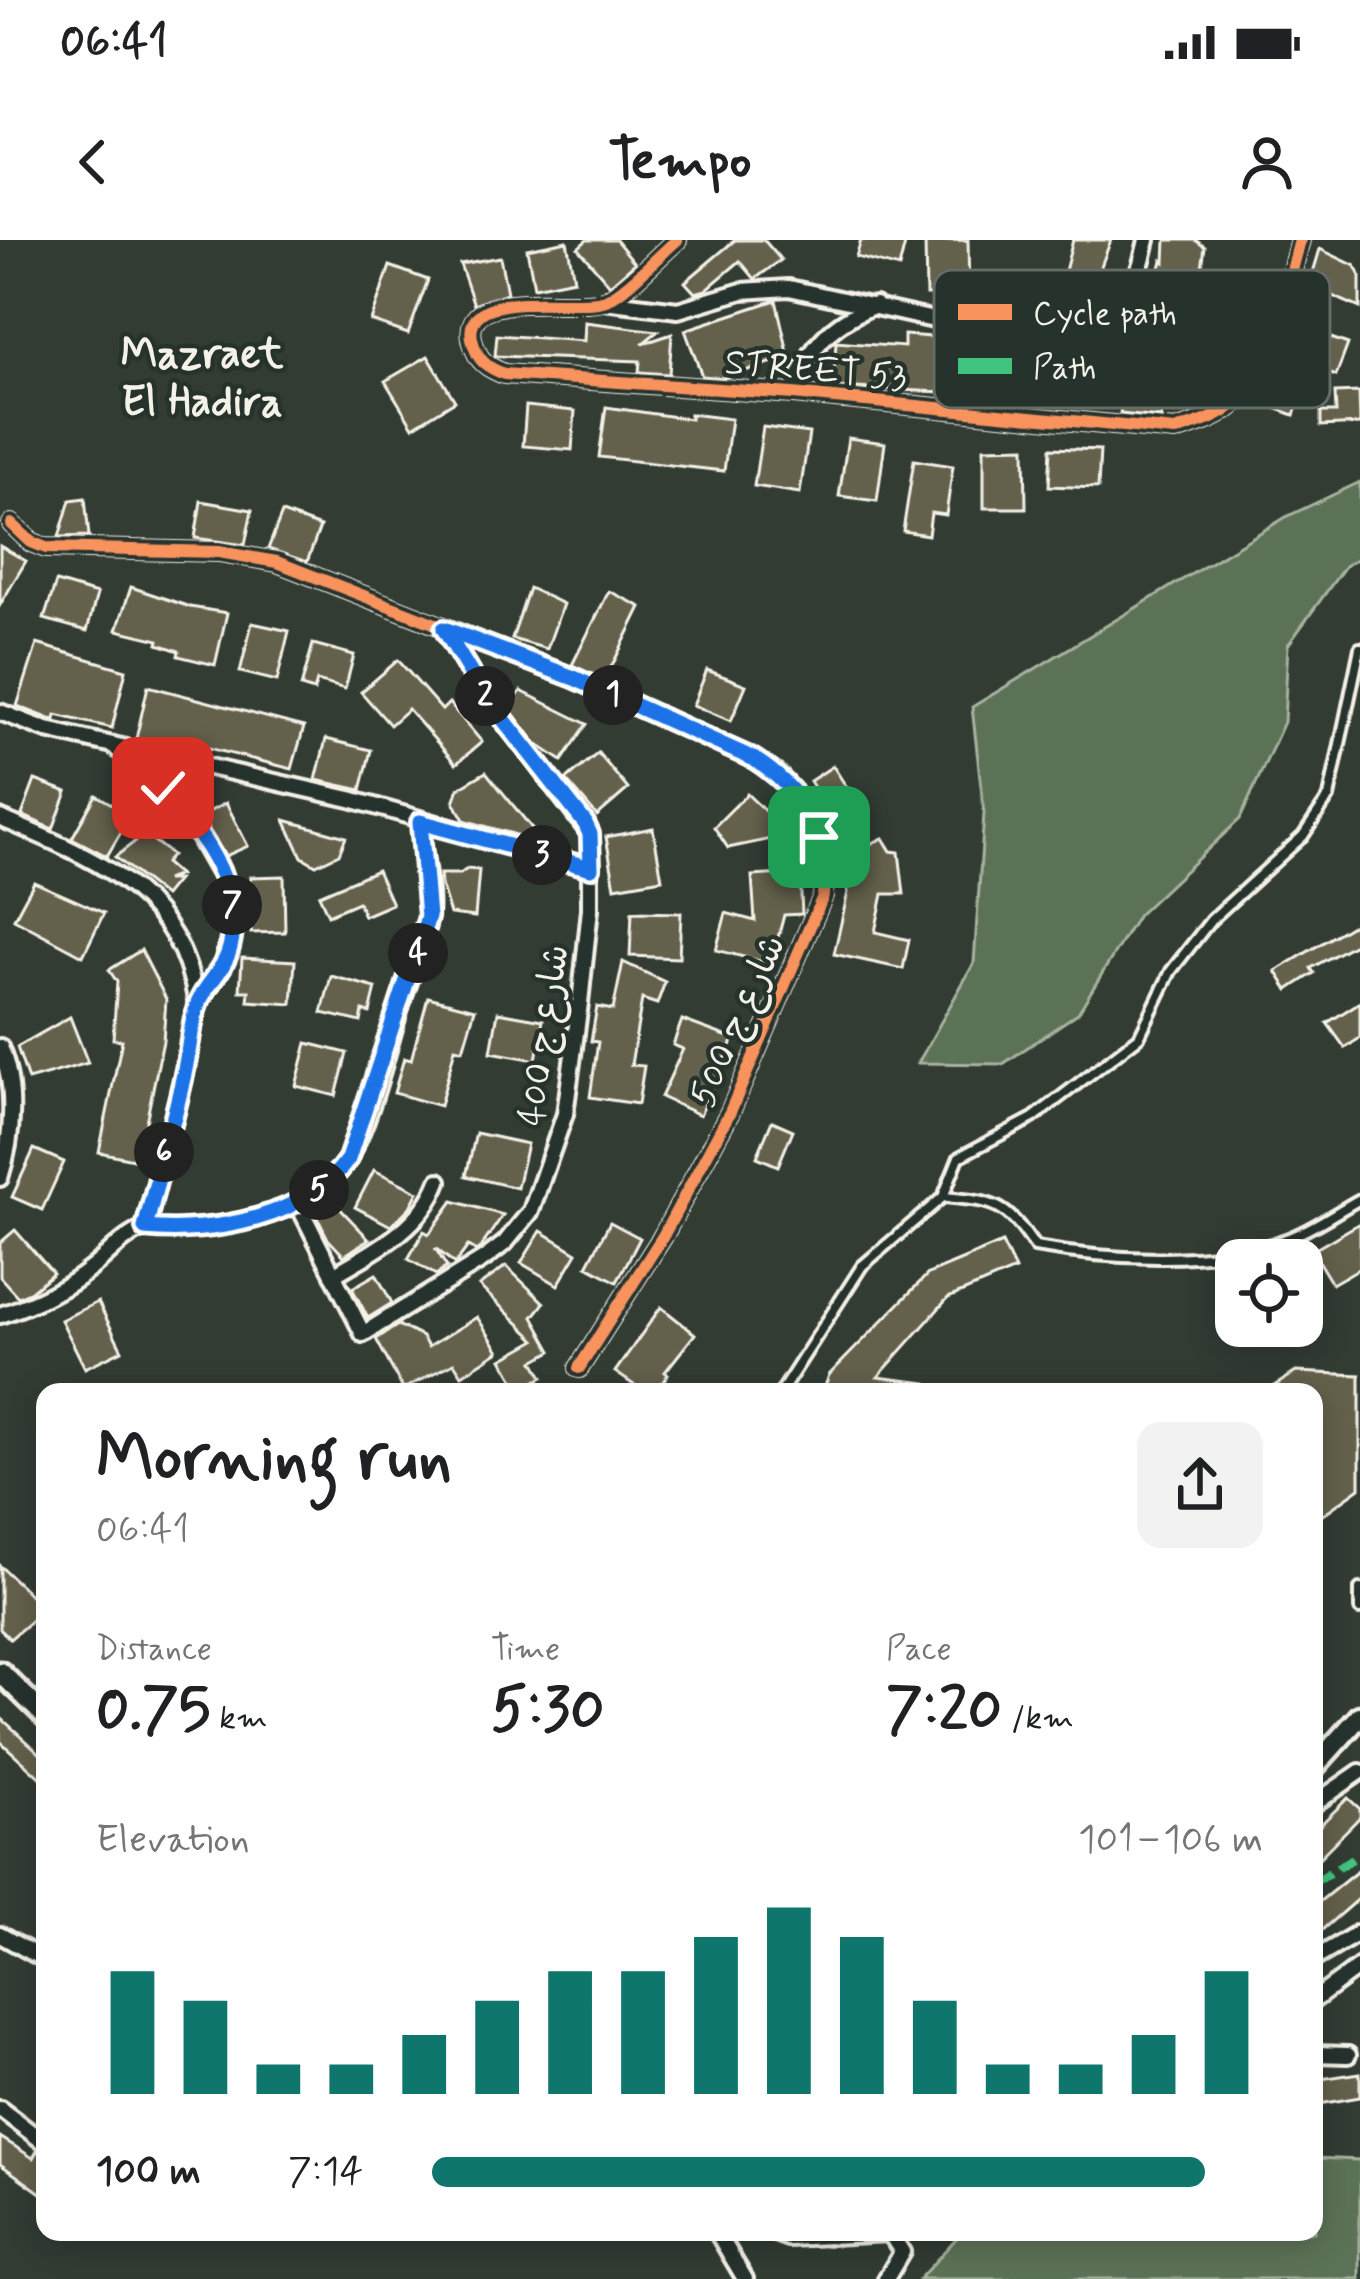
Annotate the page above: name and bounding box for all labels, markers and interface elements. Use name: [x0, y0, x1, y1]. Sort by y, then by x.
text: 06:41: [60, 13, 168, 72]
text: Tempo: [609, 127, 751, 198]
icon: back: [60, 129, 126, 195]
icon: person: [1234, 129, 1300, 195]
legend: [934, 270, 1330, 408]
text: Cycle path: [1033, 293, 1177, 337]
district label: Mazraet El Hadira: [121, 328, 285, 431]
street label: STREET 53: [723, 340, 909, 403]
text: Path: [1033, 347, 1096, 391]
pin: 1: [583, 665, 643, 725]
pin: 2: [455, 666, 515, 726]
text: 1: [606, 673, 620, 717]
text: 2: [477, 674, 493, 718]
pin: [112, 737, 214, 839]
icon: check: [130, 755, 196, 821]
pin: [768, 786, 870, 888]
icon: arrive: [786, 804, 852, 870]
pin: 3: [512, 825, 572, 885]
text: 3: [535, 833, 549, 877]
pin: 7: [202, 875, 262, 935]
text: 7: [222, 883, 242, 927]
pin: 4: [388, 923, 448, 983]
street label: شارع ج 500: [680, 928, 798, 1115]
text: 4: [408, 931, 428, 975]
street label: شارع ج 400: [509, 942, 581, 1129]
pin: 6: [134, 1122, 194, 1182]
text: 6: [156, 1130, 172, 1174]
pin: 5: [289, 1160, 349, 1220]
text: 5: [309, 1168, 329, 1212]
map controls: [1215, 1239, 1323, 1347]
button: locate: [1215, 1239, 1323, 1347]
text: Morning run: [96, 1417, 452, 1503]
button: share: [1137, 1422, 1263, 1548]
text: 06:41: [96, 1505, 189, 1556]
text: Distance: [96, 1628, 212, 1672]
text: Time: [491, 1628, 560, 1672]
text: Pace: [886, 1628, 952, 1672]
text: 0.75: [96, 1672, 210, 1751]
text: 5:30: [491, 1672, 604, 1751]
text: 7:20: [886, 1672, 1002, 1751]
text: km: [210, 1697, 267, 1741]
text: /km: [1002, 1697, 1074, 1741]
text: Elevation: [96, 1815, 250, 1866]
text: 101–106 m: [1078, 1815, 1263, 1866]
text: 100 m: [96, 2147, 201, 2198]
text: 7:14: [288, 2147, 363, 2198]

